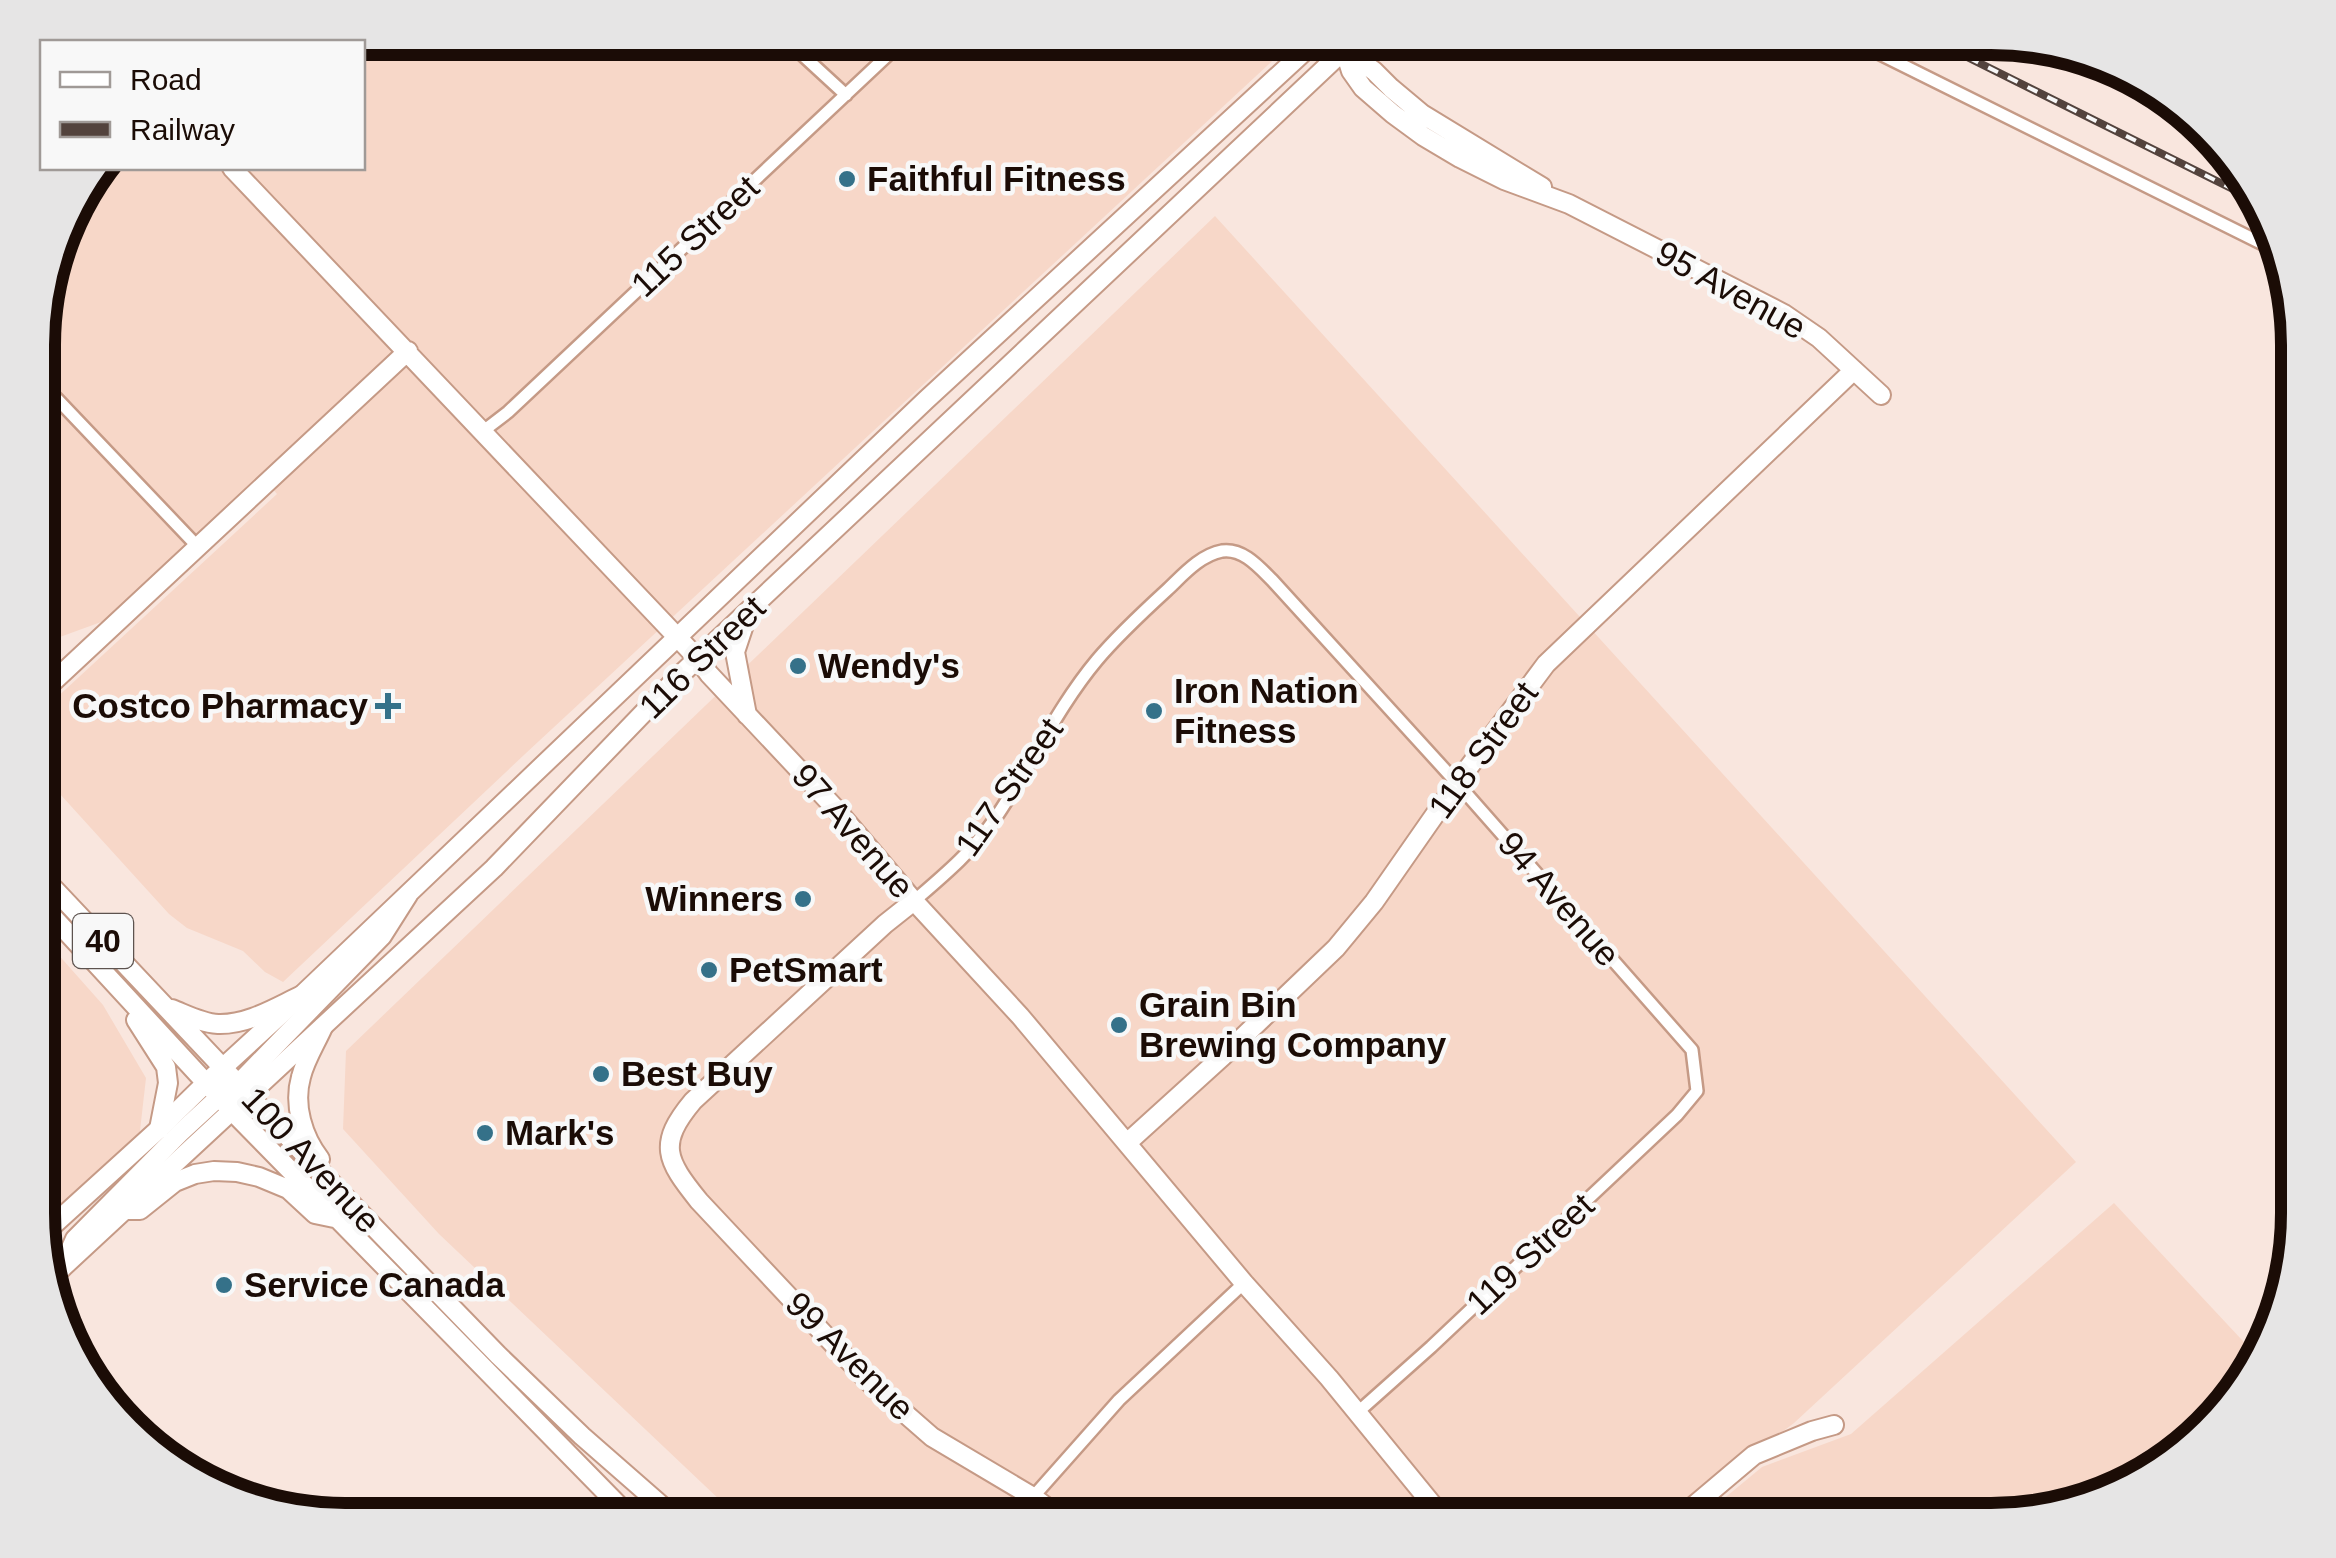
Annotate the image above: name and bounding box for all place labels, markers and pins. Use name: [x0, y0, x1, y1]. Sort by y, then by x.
place label: Faithful Fitness: [867, 159, 1126, 198]
marker: Faithful Fitness: [836, 168, 858, 190]
place label: Wendy's: [818, 646, 960, 685]
marker: Wendy's: [787, 655, 809, 677]
place label: Iron Nation Fitness: [1174, 671, 1359, 750]
place label: Costco Pharmacy: [72, 686, 369, 725]
marker: Costco Pharmacy: [377, 695, 399, 717]
marker: Iron Nation Fitness: [1143, 700, 1165, 722]
place label: Winners: [645, 879, 783, 918]
marker: Winners: [792, 888, 814, 910]
place label: PetSmart: [729, 950, 883, 989]
marker: PetSmart: [698, 959, 720, 981]
place label: Grain Bin Brewing Company: [1139, 985, 1447, 1064]
marker: Grain Bin Brewing Company: [1108, 1014, 1130, 1036]
place label: Best Buy: [621, 1054, 773, 1093]
marker: Best Buy: [590, 1063, 612, 1085]
place label: Mark's: [505, 1113, 615, 1152]
marker: Mark's: [474, 1122, 496, 1144]
place label: Service Canada: [244, 1265, 505, 1304]
marker: Service Canada: [213, 1274, 235, 1296]

